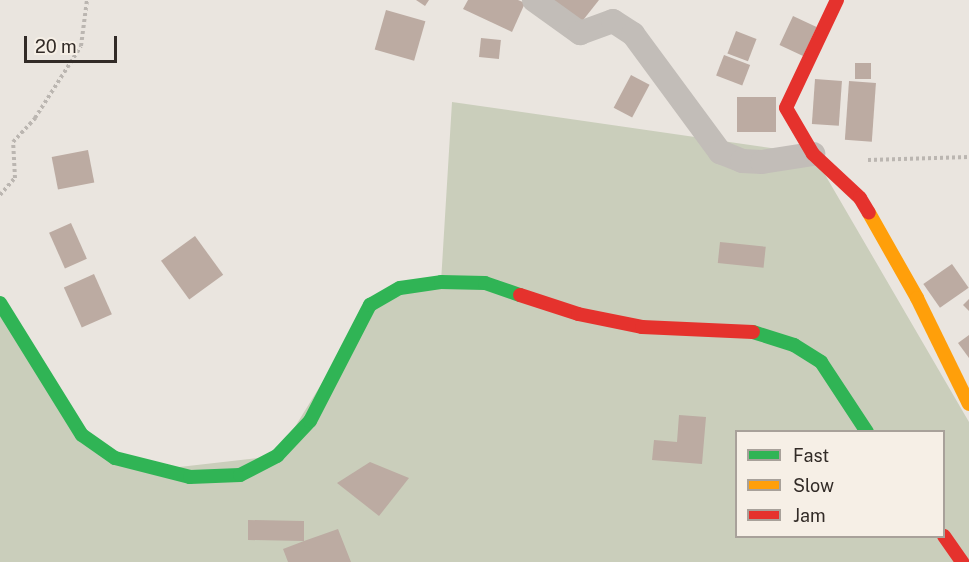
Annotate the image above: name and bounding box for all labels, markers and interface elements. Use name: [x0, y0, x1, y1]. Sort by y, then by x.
scale bar: [27, 24, 120, 62]
text: 20 m: [35, 36, 77, 57]
legend: [735, 430, 945, 538]
text: Fast: [793, 445, 829, 466]
text: Slow: [793, 475, 834, 496]
text: Jam: [793, 505, 826, 526]

